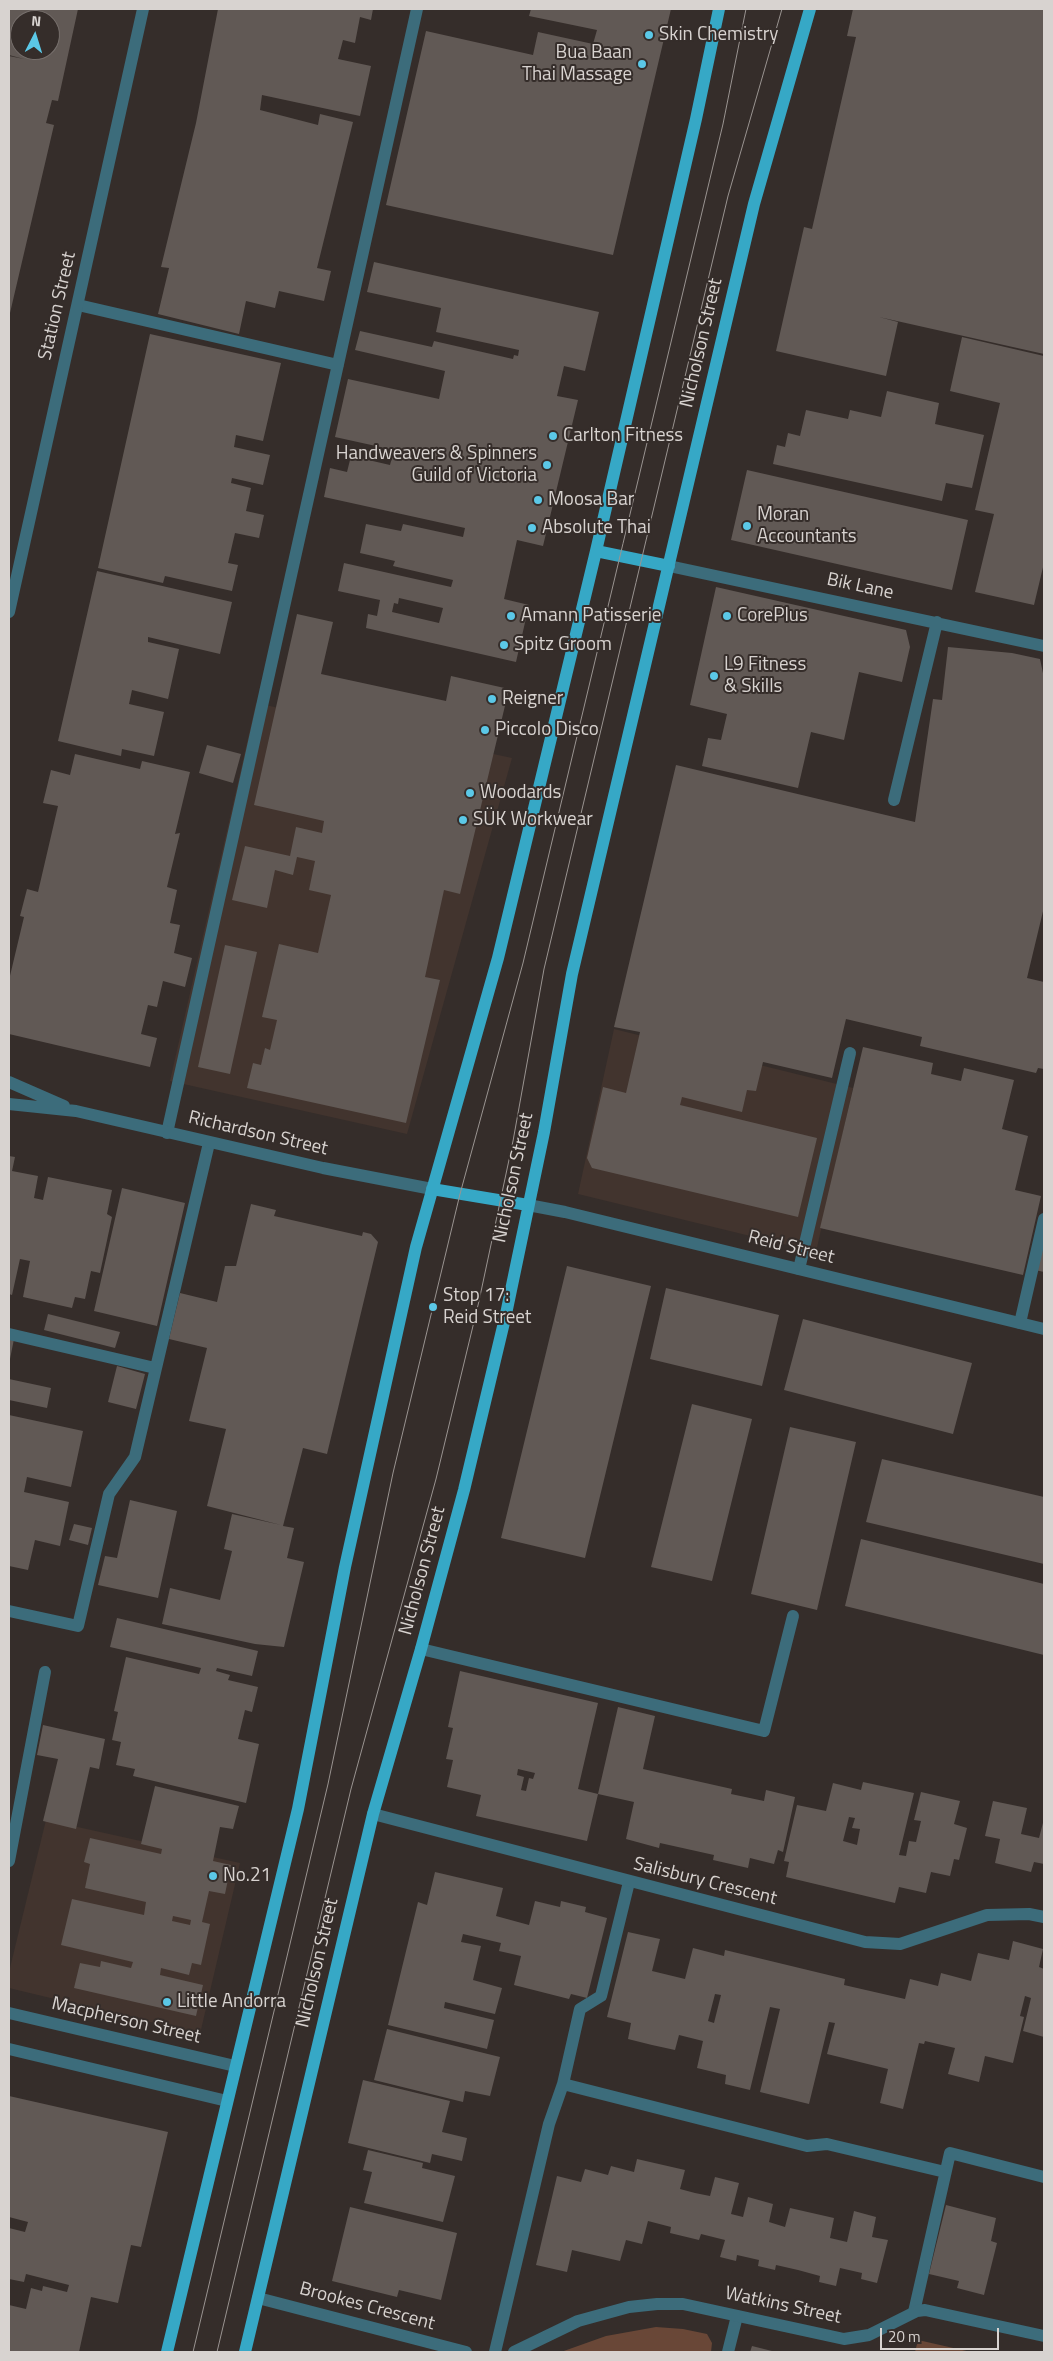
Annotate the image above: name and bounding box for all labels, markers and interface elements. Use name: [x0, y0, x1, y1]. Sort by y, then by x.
north arrow: [10, 10, 60, 60]
text: N: [31, 10, 42, 31]
place label: Skin Chemistry: [659, 24, 778, 46]
marker: Skin Chemistry: [643, 29, 655, 41]
place label: Bua Baan Thai Massage: [522, 42, 632, 86]
marker: Bua Baan Thai Massage: [636, 58, 648, 70]
street label: Station Street: [34, 250, 82, 362]
street label: Nicholson Street: [676, 276, 728, 410]
place label: Carlton Fitness: [563, 425, 683, 447]
marker: Carlton Fitness: [547, 430, 559, 442]
place label: Handweavers & Spinners Guild of Victoria: [336, 443, 537, 487]
marker: Handweavers & Spinners Guild of Victoria: [541, 459, 553, 471]
place label: Moosa Bar: [548, 489, 634, 511]
marker: Moosa Bar: [532, 494, 544, 506]
place label: Moran Accountants: [757, 504, 857, 548]
place label: Absolute Thai: [542, 517, 651, 539]
marker: Moran Accountants: [741, 520, 753, 532]
marker: Absolute Thai: [526, 522, 538, 534]
street label: Bik Lane: [825, 569, 895, 605]
place label: Amann Patisserie: [521, 605, 661, 627]
place label: CorePlus: [737, 605, 808, 627]
marker: Amann Patisserie: [505, 610, 517, 622]
marker: CorePlus: [721, 610, 733, 622]
place label: Spitz Groom: [514, 634, 612, 656]
marker: Spitz Groom: [498, 639, 510, 651]
place label: L9 Fitness & Skills: [724, 654, 806, 698]
marker: L9 Fitness & Skills: [708, 670, 720, 682]
place label: Reigner: [502, 688, 563, 710]
marker: Reigner: [486, 693, 498, 705]
place label: Piccolo Disco: [495, 719, 599, 741]
marker: Piccolo Disco: [479, 724, 491, 736]
place label: Woodards: [480, 782, 561, 804]
marker: Woodards: [464, 787, 476, 799]
place label: SÜK Workwear: [473, 809, 593, 831]
marker: SÜK Workwear: [457, 814, 469, 826]
street label: Richardson Street: [186, 1107, 330, 1161]
street label: Nicholson Street: [489, 1111, 539, 1245]
street label: Reid Street: [745, 1226, 837, 1270]
place label: Stop 17: Reid Street: [443, 1285, 532, 1329]
marker: Stop 17: Reid Street: [427, 1301, 439, 1313]
street label: Nicholson Street: [395, 1504, 451, 1638]
street label: Salisbury Crescent: [631, 1853, 779, 1911]
place label: No.21: [223, 1865, 271, 1887]
marker: No.21: [207, 1870, 219, 1882]
street label: Nicholson Street: [292, 1896, 344, 2030]
place label: Little Andorra: [177, 1991, 286, 2013]
street label: Macpherson Street: [49, 1993, 203, 2049]
marker: Little Andorra: [161, 1996, 173, 2008]
street label: Brookes Crescent: [297, 2278, 437, 2336]
street label: Watkins Street: [723, 2283, 843, 2329]
scale bar: [883, 2318, 1002, 2350]
text: 20 m: [888, 2325, 921, 2348]

